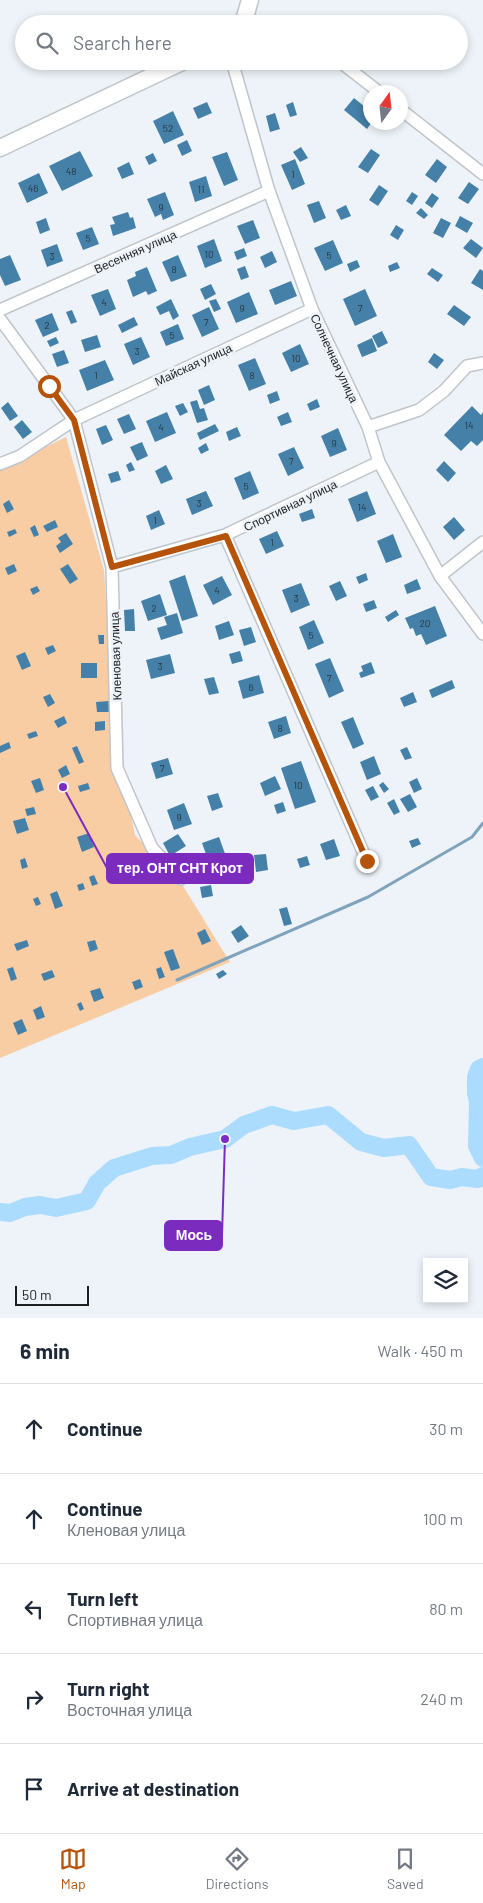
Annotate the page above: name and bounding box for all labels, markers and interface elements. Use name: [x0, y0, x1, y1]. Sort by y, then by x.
search box: [15, 15, 468, 70]
icon: search: [33, 29, 61, 57]
text: Search here: [73, 31, 172, 54]
north arrow: [363, 85, 408, 130]
house number: 52: [163, 122, 173, 134]
house number: 48: [66, 165, 76, 177]
house number: 1: [291, 168, 295, 180]
house number: 46: [28, 182, 38, 194]
house number: 11: [197, 183, 205, 195]
house number: 9: [158, 201, 164, 213]
street label: Весенняя улица: [92, 226, 179, 276]
house number: 5: [85, 232, 91, 244]
house number: 10: [204, 248, 214, 260]
house number: 5: [326, 249, 332, 261]
house number: 3: [49, 250, 55, 262]
house number: 8: [171, 263, 177, 275]
house number: 4: [101, 296, 107, 308]
house number: 9: [239, 302, 245, 314]
house number: 7: [358, 302, 363, 314]
street label: Солнечная улица: [307, 311, 362, 405]
house number: 7: [204, 316, 209, 328]
house number: 2: [44, 319, 50, 331]
house number: 5: [169, 329, 175, 341]
street label: Майская улица: [152, 340, 235, 389]
house number: 3: [134, 345, 140, 357]
house number: 10: [291, 352, 301, 364]
house number: 1: [94, 369, 98, 381]
house number: 8: [249, 369, 255, 381]
route start: [38, 375, 61, 398]
house number: 14: [464, 419, 474, 431]
house number: 4: [158, 421, 164, 433]
house number: 9: [331, 437, 337, 449]
house number: 7: [289, 455, 294, 467]
street label: Спортивная улица: [241, 476, 340, 535]
house number: 5: [243, 480, 249, 492]
house number: 3: [196, 497, 202, 509]
house number: 14: [357, 501, 367, 513]
house number: 1: [153, 514, 157, 526]
house number: 1: [270, 536, 274, 548]
house number: 4: [214, 584, 220, 596]
house number: 3: [293, 592, 299, 604]
house number: 2: [151, 602, 157, 614]
street label: Кленовая улица: [106, 611, 125, 701]
house number: 20: [419, 617, 431, 629]
house number: 5: [308, 629, 314, 641]
house number: 3: [157, 660, 163, 672]
house number: 7: [327, 672, 332, 684]
house number: 6: [248, 681, 254, 693]
house number: 8: [277, 722, 283, 734]
house number: 7: [160, 762, 165, 774]
house number: 10: [293, 779, 303, 791]
house number: 9: [176, 811, 182, 823]
route end: [356, 850, 379, 873]
callout: тер. ОНТ СНТ Крот: [107, 854, 253, 883]
text: тер. ОНТ СНТ Крот: [117, 859, 243, 876]
callout: Мось: [165, 1221, 222, 1250]
text: Мось: [176, 1226, 213, 1243]
map controls: [423, 1258, 468, 1303]
button: layers: [423, 1258, 468, 1303]
scale bar: [15, 1283, 89, 1306]
text: 50 m: [22, 1286, 51, 1303]
text: 6 min: [20, 1338, 70, 1363]
text: Walk · 450 m: [378, 1341, 463, 1360]
icon: ahead: [20, 1415, 48, 1443]
text: Continue: [67, 1417, 143, 1440]
text: 30 m: [429, 1419, 463, 1438]
text: Continue: [67, 1497, 143, 1520]
icon: ahead: [20, 1505, 48, 1533]
text: 100 m: [423, 1509, 463, 1528]
text: Кленовая улица: [67, 1520, 185, 1539]
text: Turn left: [67, 1587, 138, 1610]
icon: left: [20, 1595, 48, 1623]
text: 80 m: [429, 1599, 463, 1618]
text: Спортивная улица: [67, 1610, 203, 1629]
text: Turn right: [67, 1677, 149, 1700]
icon: right: [20, 1685, 48, 1713]
text: 240 m: [420, 1689, 463, 1708]
text: Восточная улица: [67, 1700, 192, 1719]
icon: arrive: [20, 1775, 48, 1803]
text: Arrive at destination: [67, 1777, 239, 1800]
tab: Map: [59, 1845, 87, 1892]
tab: Directions: [206, 1845, 268, 1892]
tab: Saved: [387, 1845, 424, 1892]

